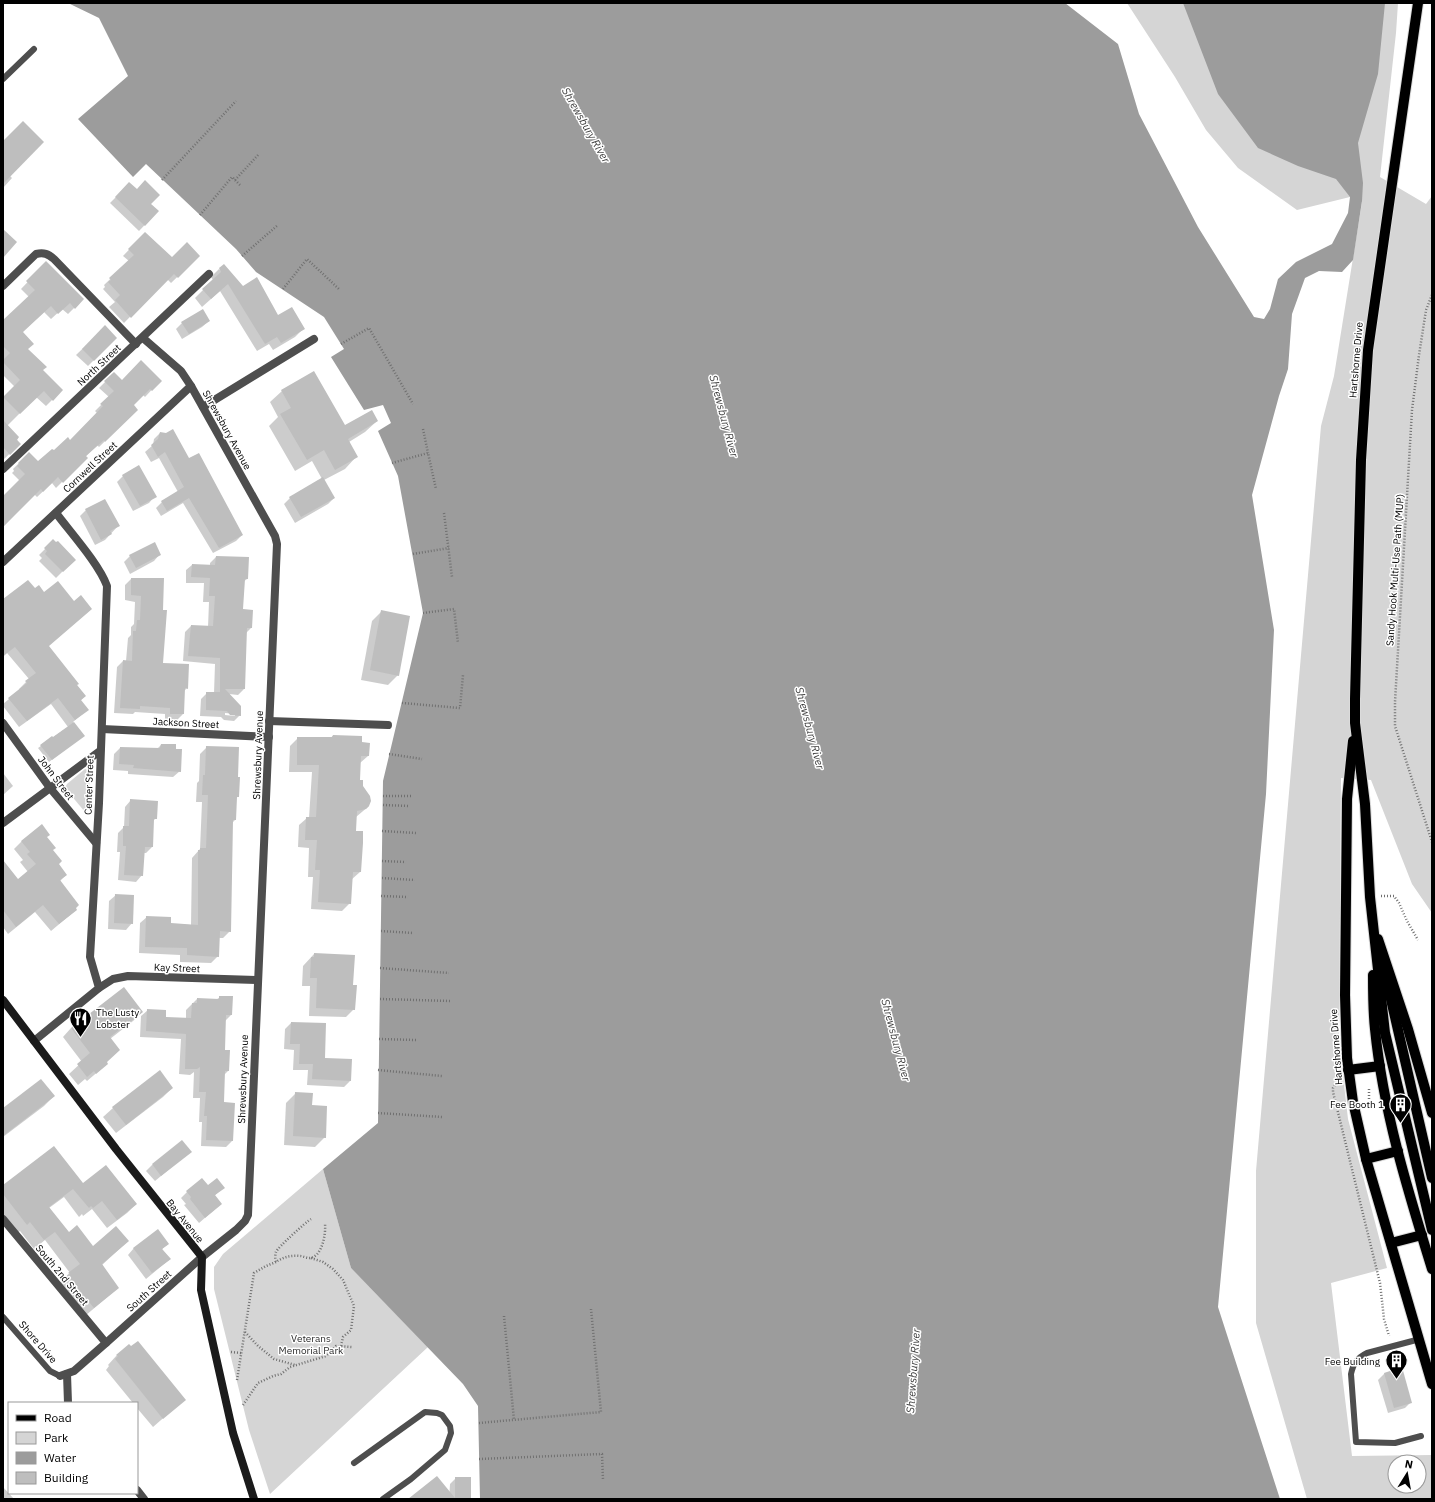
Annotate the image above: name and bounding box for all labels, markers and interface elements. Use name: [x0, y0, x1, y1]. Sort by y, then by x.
water label: Shrewsbury River: [559, 85, 614, 166]
street label: Hartshorne Drive: [1346, 321, 1366, 399]
street label: North Street: [74, 341, 124, 389]
water label: Shrewsbury River: [706, 373, 742, 460]
street label: Shrewsbury Avenue: [200, 388, 255, 473]
street label: Cornwell Street: [60, 438, 120, 495]
street label: Sandy Hook Multi-Use Path (MUP): [1383, 494, 1407, 646]
water label: Shrewsbury River: [792, 685, 828, 772]
street label: Shrewsbury Avenue: [250, 710, 266, 800]
street label: Jackson Street: [152, 715, 220, 731]
street label: John Street: [35, 753, 77, 803]
street label: Center Street: [81, 754, 97, 815]
street label: Kay Street: [154, 961, 201, 975]
water label: Shrewsbury River: [878, 997, 914, 1084]
restaurant icon: The Lusty Lobster: [68, 1005, 94, 1038]
place label: The Lusty Lobster: [96, 1006, 139, 1031]
street label: Hartshorne Drive: [1327, 1008, 1345, 1085]
street label: Shrewsbury Avenue: [235, 1034, 251, 1124]
building icon: Fee Booth 1: [1387, 1091, 1413, 1124]
place label: Fee Booth 1: [1330, 1098, 1384, 1111]
street label: Bay Avenue: [163, 1196, 207, 1246]
street label: South 2nd Street: [33, 1242, 92, 1309]
street label: South Street: [124, 1267, 175, 1315]
street label: Shore Drive: [16, 1318, 60, 1366]
water label: Shrewsbury River: [903, 1327, 923, 1414]
park label: Veterans Memorial Park: [279, 1332, 344, 1357]
building icon: Fee Building: [1383, 1348, 1409, 1381]
place label: Fee Building: [1325, 1355, 1381, 1368]
legend: [8, 1402, 138, 1494]
text: Road: [44, 1410, 72, 1425]
text: Park: [44, 1430, 69, 1445]
text: Water: [44, 1450, 77, 1465]
north arrow: [1387, 1454, 1427, 1494]
text: N: [1404, 1457, 1414, 1472]
text: Building: [44, 1470, 89, 1485]

